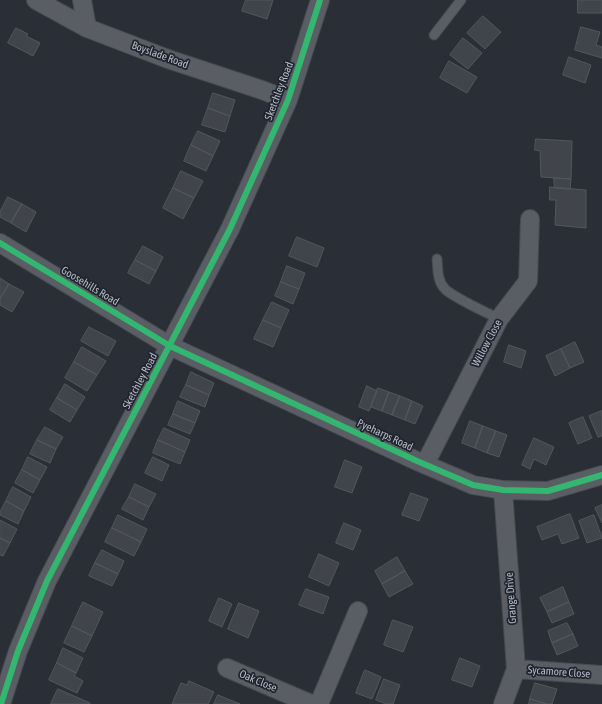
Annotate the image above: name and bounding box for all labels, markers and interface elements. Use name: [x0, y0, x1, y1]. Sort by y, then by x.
street label: Boyslade Road: [130, 39, 190, 71]
street label: Sketchley Road: [262, 60, 296, 122]
street label: Goosehills Road: [59, 264, 121, 308]
street label: Willow Close: [469, 317, 505, 369]
street label: Sketchley Road: [120, 351, 160, 411]
street label: Pyeharps Road: [355, 416, 415, 454]
street label: Grange Drive: [503, 572, 519, 624]
street label: Sycamore Close: [527, 663, 591, 681]
street label: Oak Close: [237, 667, 279, 695]

